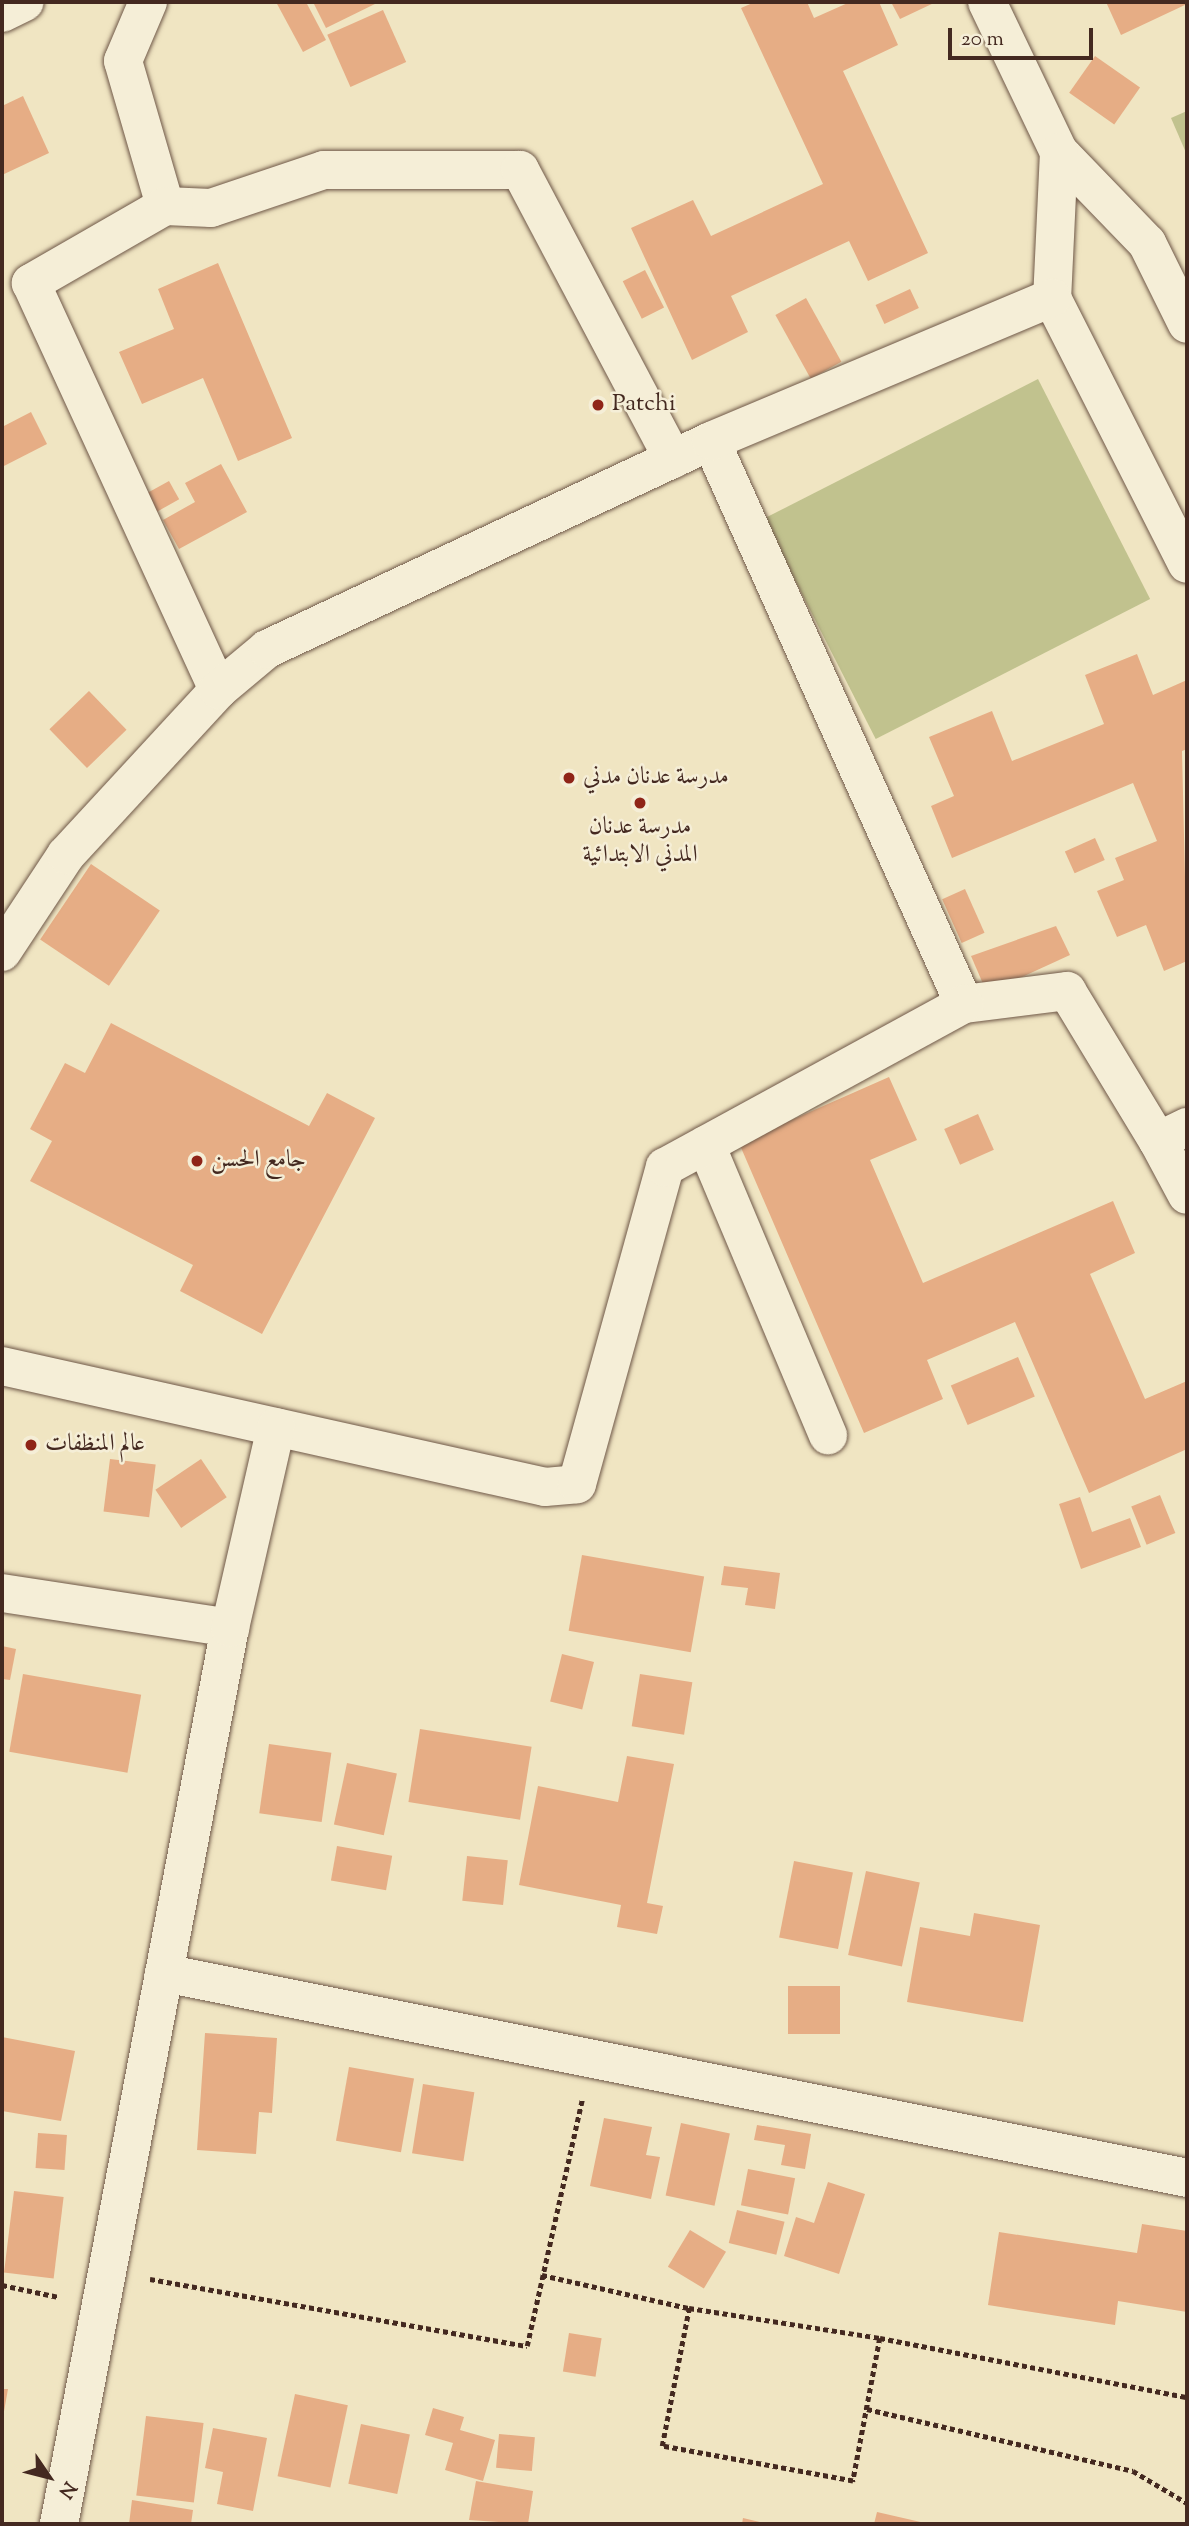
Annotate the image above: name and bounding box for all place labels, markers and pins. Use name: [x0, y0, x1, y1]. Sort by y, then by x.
place label: Patchi: [612, 391, 676, 419]
marker: Patchi: [590, 397, 606, 413]
place label: مدرسة عدنان مدني: [583, 764, 729, 792]
marker: مدرسة عدنان مدني: [561, 770, 577, 786]
marker: مدرسة عدنان المدني الابتدائية: [632, 795, 648, 811]
place label: مدرسة عدنان المدني الابتدائية: [582, 814, 698, 870]
place label: جامع الحسن: [211, 1147, 306, 1175]
marker: جامع الحسن: [189, 1153, 205, 1169]
place label: عالم المنظفات: [45, 1431, 145, 1459]
marker: عالم المنظفات: [23, 1437, 39, 1453]

